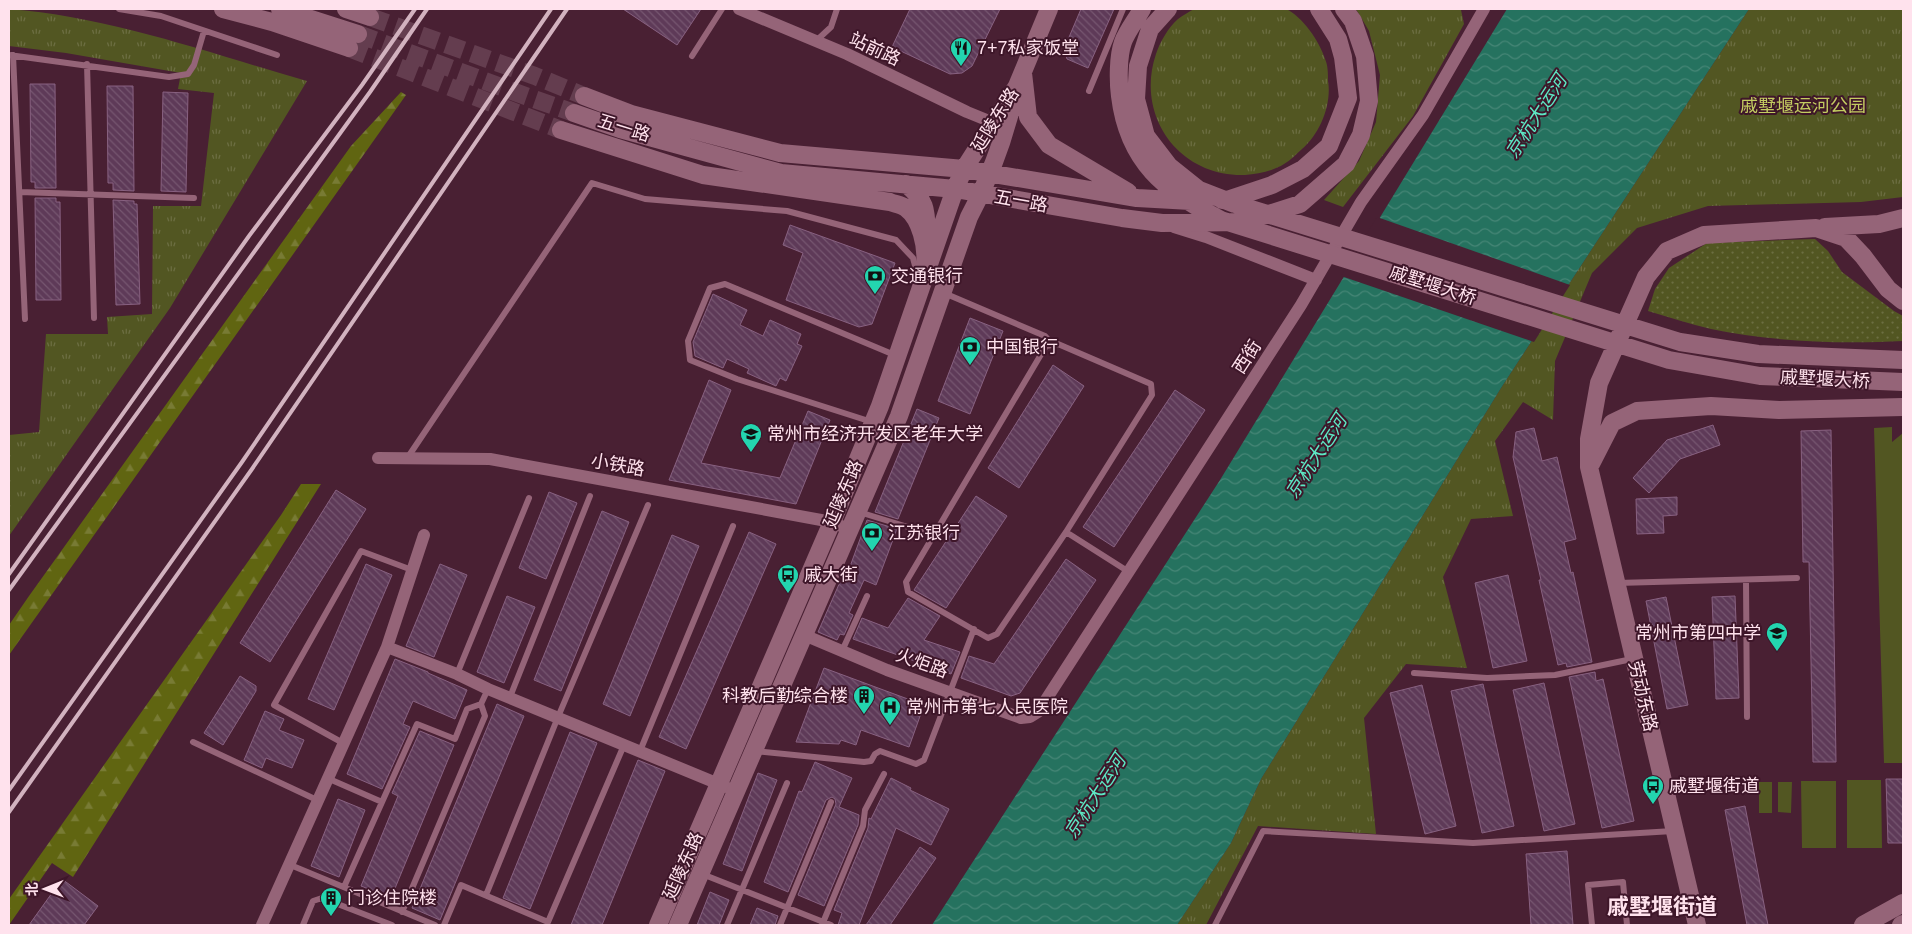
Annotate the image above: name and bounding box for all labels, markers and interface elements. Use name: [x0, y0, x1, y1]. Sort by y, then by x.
street label: 站前路: [846, 29, 904, 69]
restaurant icon: 7+7私家饭堂: [949, 36, 973, 67]
place label: 7+7私家饭堂: [977, 38, 1080, 58]
water label: 京杭大运河: [1501, 67, 1573, 162]
street label: 延陵东路: [967, 84, 1023, 156]
park label: 戚墅堰运河公园: [1740, 96, 1866, 116]
street label: 五一路: [595, 111, 653, 145]
street label: 五一路: [993, 186, 1049, 216]
street label: 戚墅堰大桥: [1387, 262, 1479, 308]
bank icon: 交通银行: [863, 264, 887, 295]
place label: 交通银行: [891, 266, 963, 286]
bank icon: 中国银行: [958, 335, 982, 366]
street label: 西街: [1229, 336, 1265, 378]
place label: 中国银行: [986, 337, 1058, 357]
street label: 戚墅堰大桥: [1780, 367, 1870, 391]
water label: 京杭大运河: [1281, 407, 1353, 502]
school or university icon: 常州市经济开发区老年大学: [739, 422, 763, 453]
place label: 常州市经济开发区老年大学: [767, 424, 983, 444]
street label: 小铁路: [590, 450, 646, 480]
street label: 延陵东路: [820, 457, 866, 531]
bank icon: 江苏银行: [860, 521, 884, 552]
place label: 江苏银行: [888, 523, 960, 543]
bus stop icon: 戚大街: [776, 563, 800, 594]
place label: 戚大街: [804, 565, 858, 585]
school or university icon: 常州市第四中学: [1765, 621, 1789, 652]
place label: 常州市第四中学: [1635, 623, 1761, 643]
street label: 火炬路: [893, 644, 951, 682]
street label: 劳动东路: [1625, 659, 1661, 733]
building icon: 科教后勤综合楼: [852, 684, 876, 715]
place label: 科教后勤综合楼: [722, 686, 848, 706]
hospital icon: 常州市第七人民医院: [878, 695, 902, 726]
place label: 常州市第七人民医院: [906, 697, 1068, 717]
water label: 京杭大运河: [1060, 747, 1132, 842]
bus stop icon: 戚墅堰街道: [1641, 774, 1665, 805]
place label: 戚墅堰街道: [1669, 776, 1759, 796]
street label: 延陵东路: [659, 829, 707, 903]
north arrow: [20, 864, 70, 914]
text: 北: [24, 882, 40, 896]
building icon: 门诊住院楼: [319, 886, 343, 917]
place label: 门诊住院楼: [347, 888, 437, 908]
district label: 戚墅堰街道: [1607, 894, 1717, 919]

